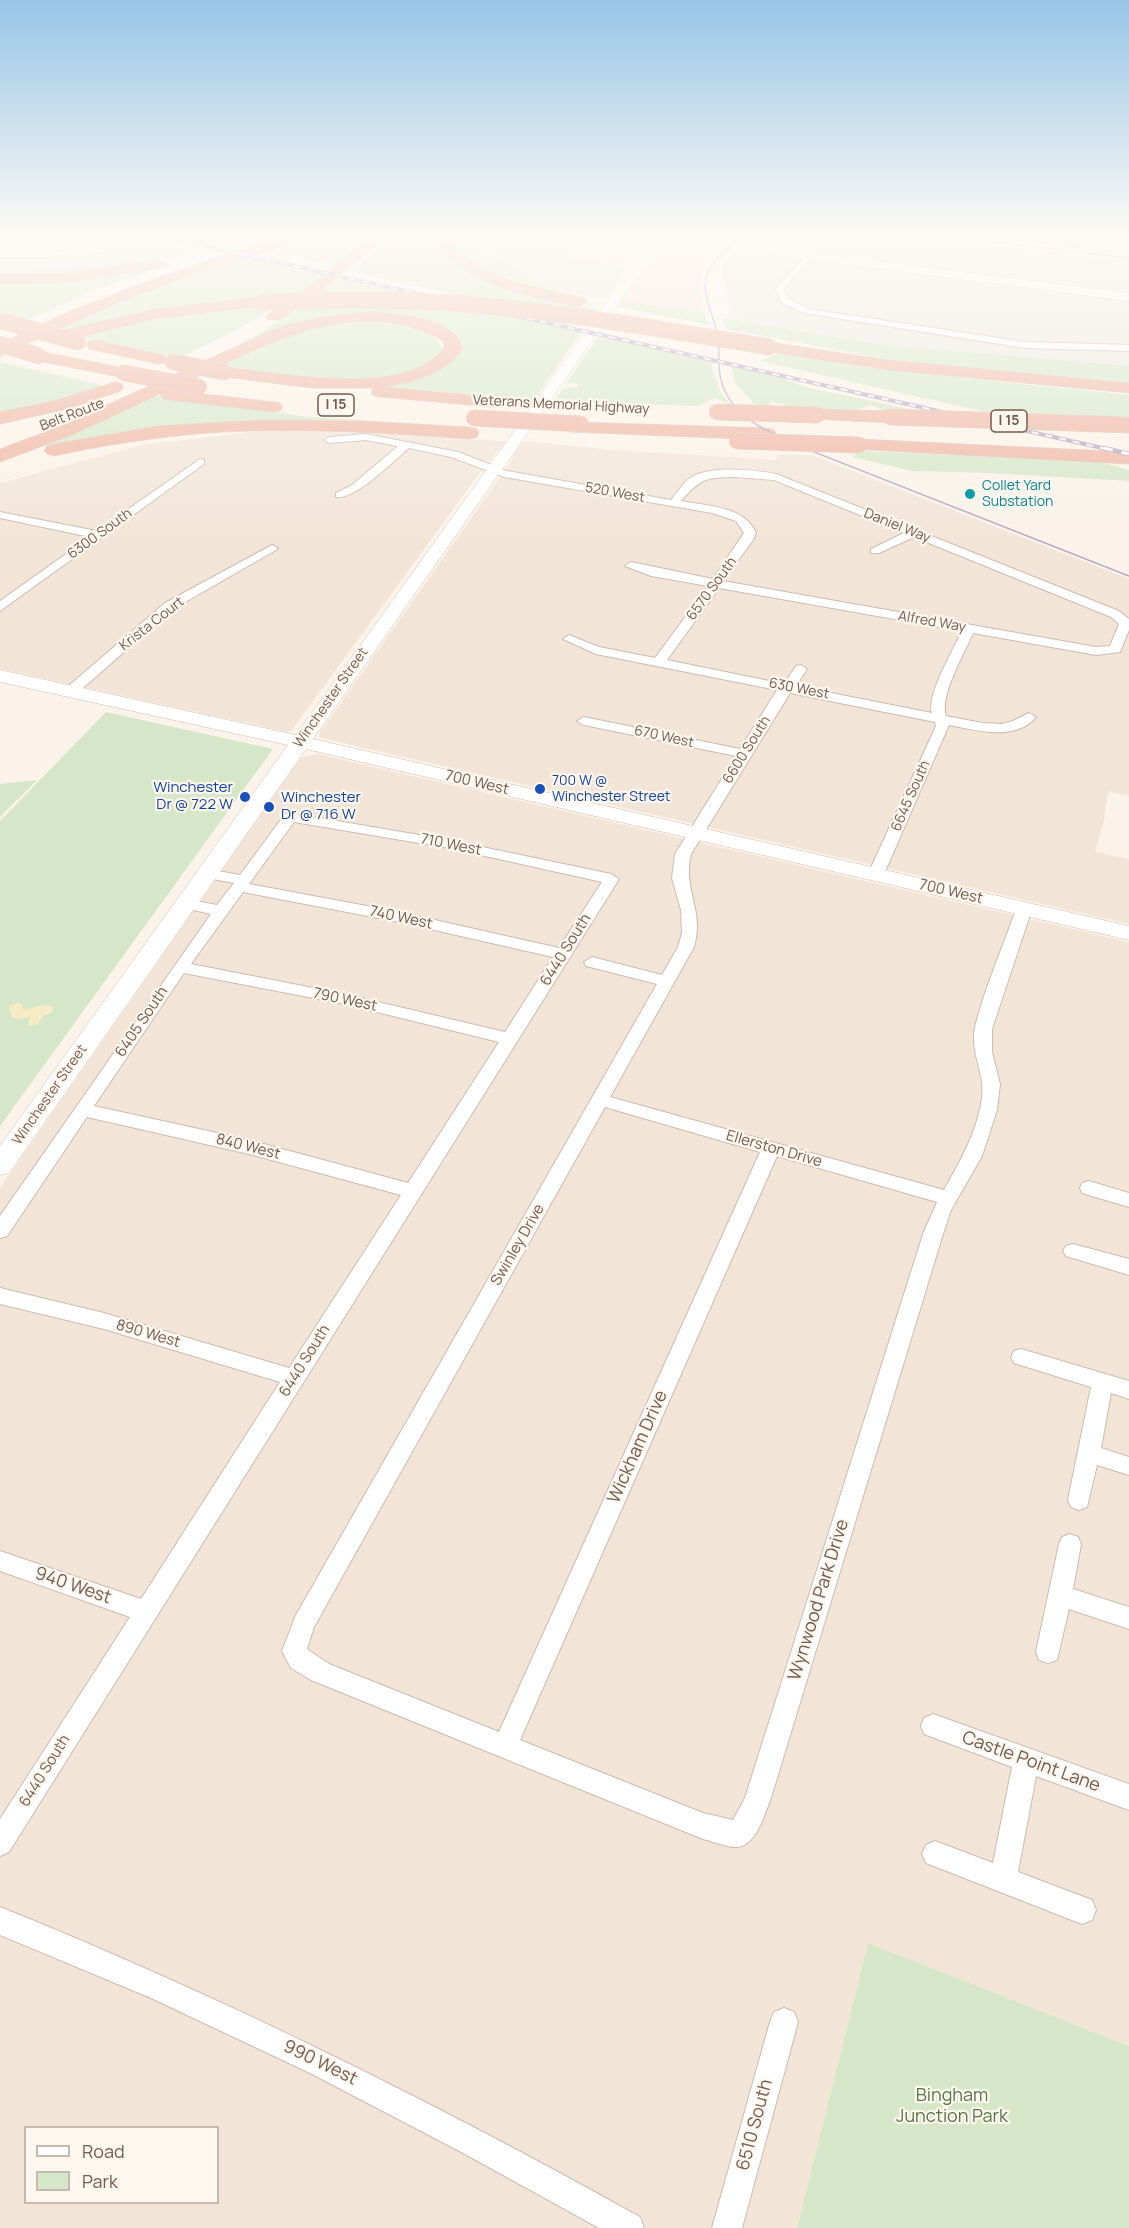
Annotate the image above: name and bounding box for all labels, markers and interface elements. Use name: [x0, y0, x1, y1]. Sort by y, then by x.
street label: Veterans Memorial Highway: [472, 392, 650, 418]
road number: I 15: [318, 394, 354, 416]
street label: Belt Route: [38, 395, 106, 435]
road number: I 15: [991, 410, 1027, 432]
place label: Collet Yard Substation: [982, 478, 1053, 510]
street label: 520 West: [584, 479, 646, 507]
marker: Collet Yard Substation: [963, 487, 977, 501]
street label: 6300 South: [65, 505, 135, 563]
street label: Daniel Way: [861, 505, 933, 547]
street label: 6570 South: [683, 554, 741, 624]
street label: Krista Court: [116, 594, 188, 654]
street label: Alfred Way: [897, 608, 967, 636]
street label: Winchester Street: [290, 645, 372, 751]
street label: 630 West: [767, 675, 831, 703]
street label: 6600 South: [720, 713, 774, 787]
street label: 670 West: [633, 722, 695, 752]
street label: 6645 South: [888, 758, 934, 834]
street label: 700 West: [443, 767, 511, 799]
place label: 700 W @ Winchester Street: [552, 773, 670, 806]
place label: Winchester Dr @ 722 W: [153, 779, 233, 814]
marker: 700 W @ Winchester Street: [533, 782, 547, 796]
place label: Winchester Dr @ 716 W: [281, 789, 361, 824]
marker: Winchester Dr @ 722 W: [238, 790, 252, 804]
marker: Winchester Dr @ 716 W: [262, 800, 276, 814]
street label: 710 West: [419, 830, 483, 860]
street label: 700 West: [917, 876, 985, 908]
street label: 740 West: [368, 903, 434, 933]
street label: 6440 South: [537, 911, 595, 989]
street label: 6405 South: [112, 983, 172, 1061]
street label: 790 West: [311, 984, 379, 1016]
street label: Winchester Street: [9, 1042, 91, 1148]
street label: Ellerston Drive: [724, 1127, 824, 1171]
street label: 840 West: [214, 1130, 282, 1164]
street label: Swinley Drive: [487, 1201, 549, 1289]
street label: 890 West: [114, 1316, 182, 1352]
street label: 6440 South: [276, 1322, 334, 1400]
street label: Wickham Drive: [603, 1387, 673, 1507]
street label: Wynwood Park Drive: [784, 1517, 854, 1683]
street label: 940 West: [32, 1563, 114, 1609]
street label: Castle Point Lane: [959, 1727, 1103, 1797]
street label: 6440 South: [16, 1732, 74, 1810]
street label: 990 West: [279, 2036, 361, 2090]
street label: 6510 South: [732, 2077, 778, 2173]
park label: Bingham Junction Park: [896, 2085, 1008, 2128]
legend: [24, 2126, 219, 2204]
text: Road: [82, 2139, 125, 2163]
text: Park: [82, 2169, 118, 2193]

